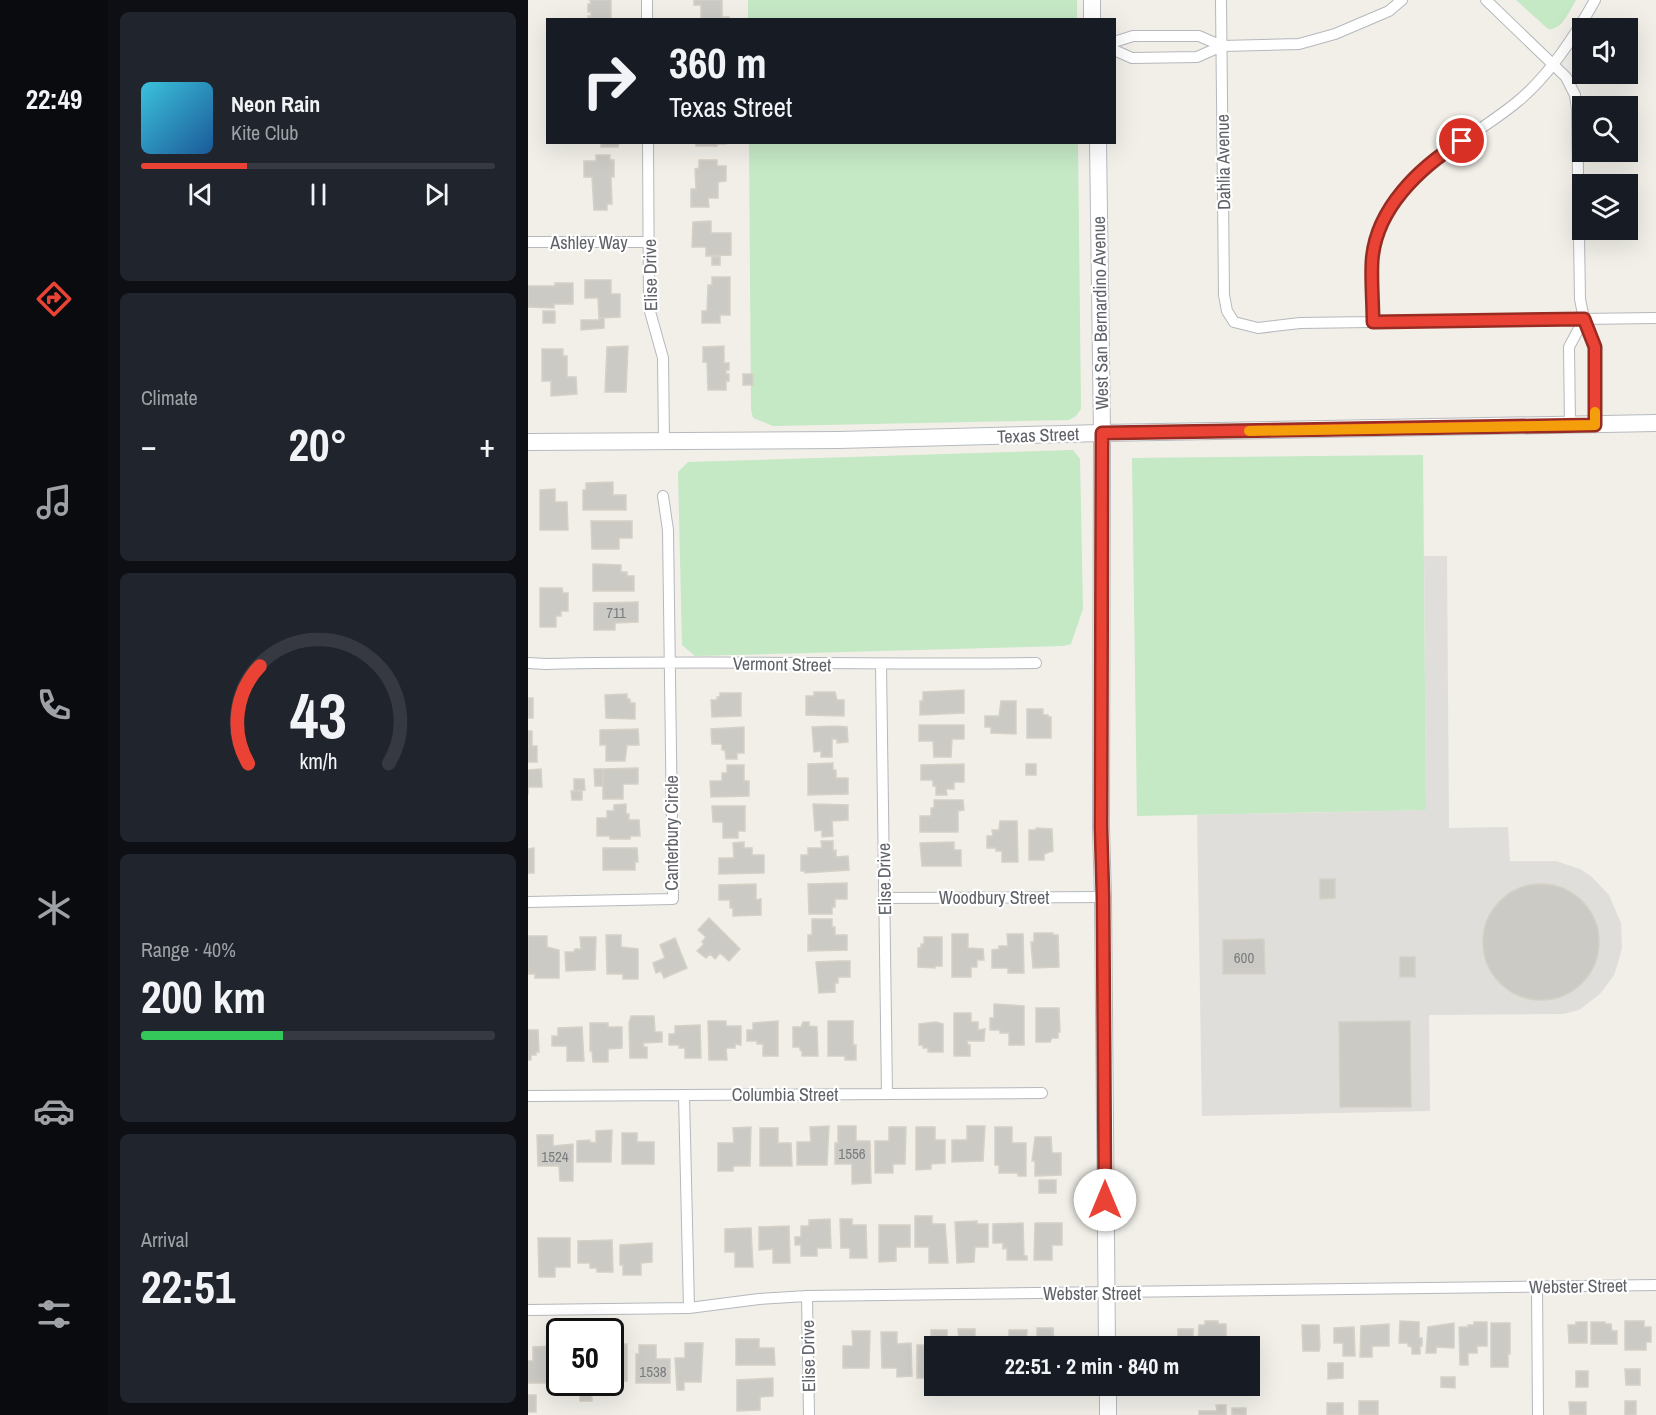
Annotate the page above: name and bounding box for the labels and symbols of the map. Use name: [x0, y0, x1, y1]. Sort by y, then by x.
street label: Dahlia Avenue: [1210, 114, 1236, 210]
pin: [1436, 115, 1487, 166]
street label: West San Bernardino Avenue: [1086, 216, 1114, 410]
street label: Ashley Way: [549, 230, 628, 255]
street label: Elise Drive: [637, 239, 663, 311]
street label: Texas Street: [997, 421, 1079, 449]
house number: 711: [606, 602, 626, 623]
street label: Vermont Street: [733, 651, 831, 677]
street label: Canterbury Circle: [659, 775, 684, 891]
street label: Elise Drive: [871, 843, 897, 915]
street label: Woodbury Street: [939, 885, 1049, 910]
house number: 600: [1234, 947, 1254, 968]
street label: Columbia Street: [732, 1082, 838, 1107]
house number: 1556: [838, 1143, 866, 1164]
house number: 1524: [541, 1146, 569, 1167]
position arrow: [1073, 1168, 1137, 1232]
street label: Webster Street: [1529, 1273, 1627, 1299]
street label: Webster Street: [1043, 1281, 1141, 1306]
speed limit sign: 50: [546, 1318, 624, 1396]
street label: Elise Drive: [795, 1320, 821, 1392]
house number: 1538: [639, 1361, 667, 1382]

